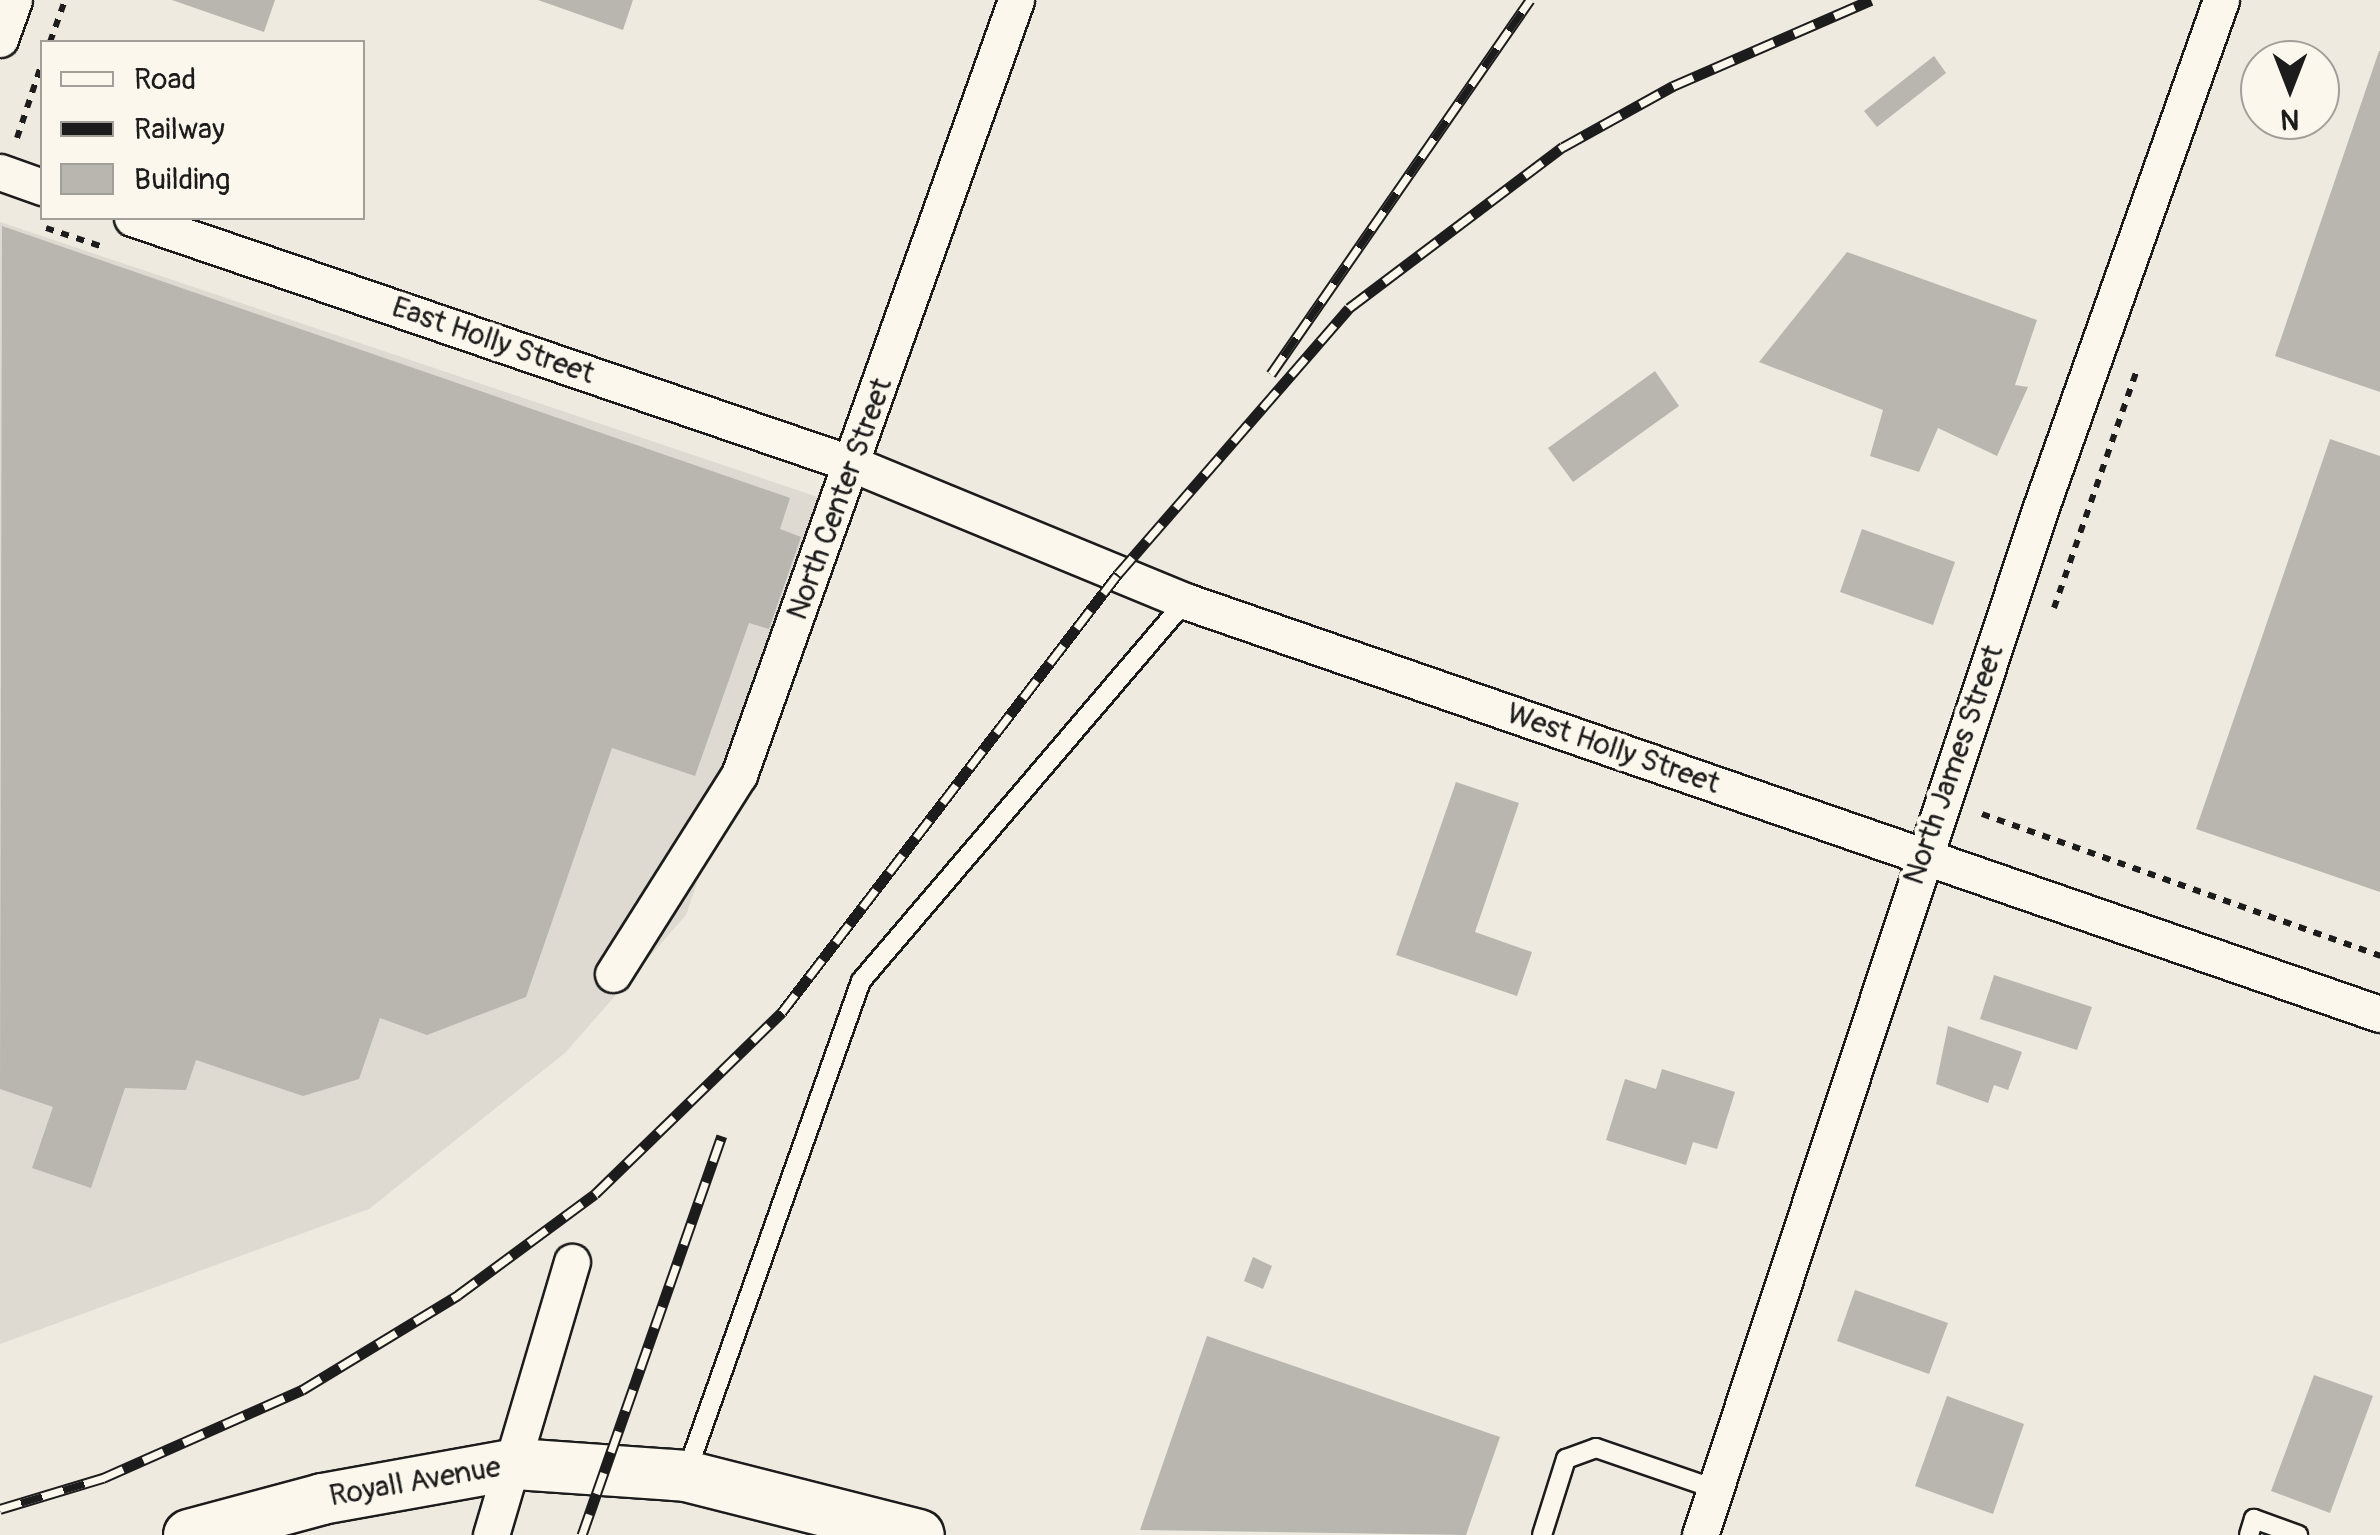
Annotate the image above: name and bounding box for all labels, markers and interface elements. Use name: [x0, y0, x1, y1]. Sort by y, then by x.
legend: [40, 40, 365, 220]
north arrow: [2240, 40, 2340, 140]
text: Road: [134, 61, 196, 98]
text: N: [2281, 101, 2299, 136]
text: Railway: [134, 111, 225, 148]
text: Building: [134, 161, 230, 198]
street label: East Holly Street: [387, 290, 599, 392]
street label: North Center Street: [780, 373, 900, 625]
street label: North James Street: [1896, 641, 2012, 889]
street label: West Holly Street: [1502, 696, 1724, 802]
street label: Royall Avenue: [327, 1449, 503, 1515]

